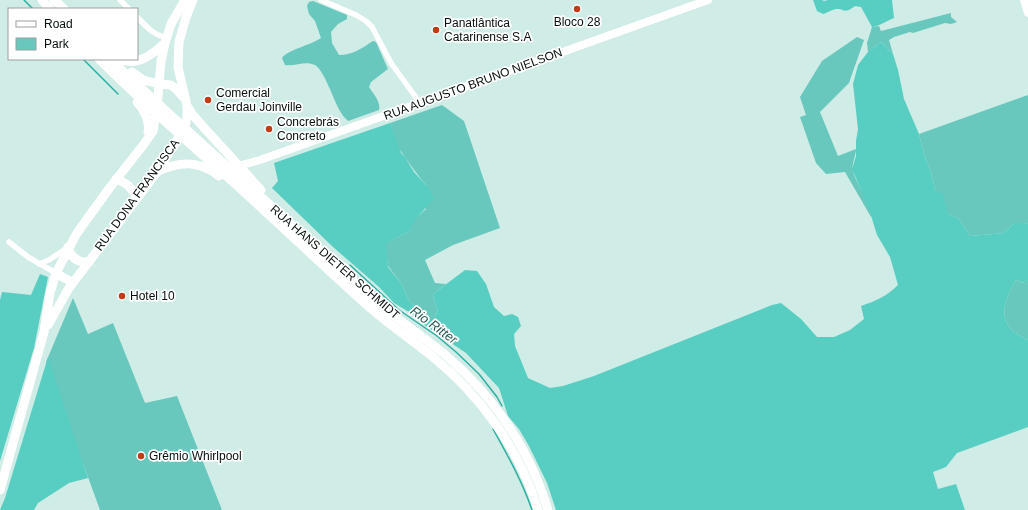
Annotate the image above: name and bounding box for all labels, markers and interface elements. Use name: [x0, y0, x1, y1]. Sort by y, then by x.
marker: Bloco 28: [572, 4, 582, 14]
legend: [8, 8, 138, 60]
place label: Bloco 28: [554, 15, 601, 29]
place label: Panatlântica Catarinense S.A: [444, 16, 531, 44]
text: Road: [44, 17, 73, 31]
marker: Panatlântica Catarinense S.A: [431, 25, 441, 35]
text: Park: [44, 37, 70, 51]
street label: RUA AUGUSTO BRUNO NIELSON: [382, 45, 564, 123]
place label: Comercial Gerdau Joinville: [216, 86, 302, 114]
marker: Comercial Gerdau Joinville: [203, 95, 213, 105]
place label: Concrebrás Concreto: [277, 115, 339, 143]
marker: Concrebrás Concreto: [264, 124, 274, 134]
street label: RUA DONA FRANCISCA: [92, 136, 182, 254]
street label: RUA HANS DIETER SCHMIDT: [268, 202, 403, 322]
place label: Hotel 10: [130, 289, 175, 303]
marker: Hotel 10: [117, 291, 127, 301]
water label: Rio Ritter: [408, 303, 461, 347]
place label: Grêmio Whirlpool: [149, 449, 242, 463]
marker: Grêmio Whirlpool: [136, 451, 146, 461]

